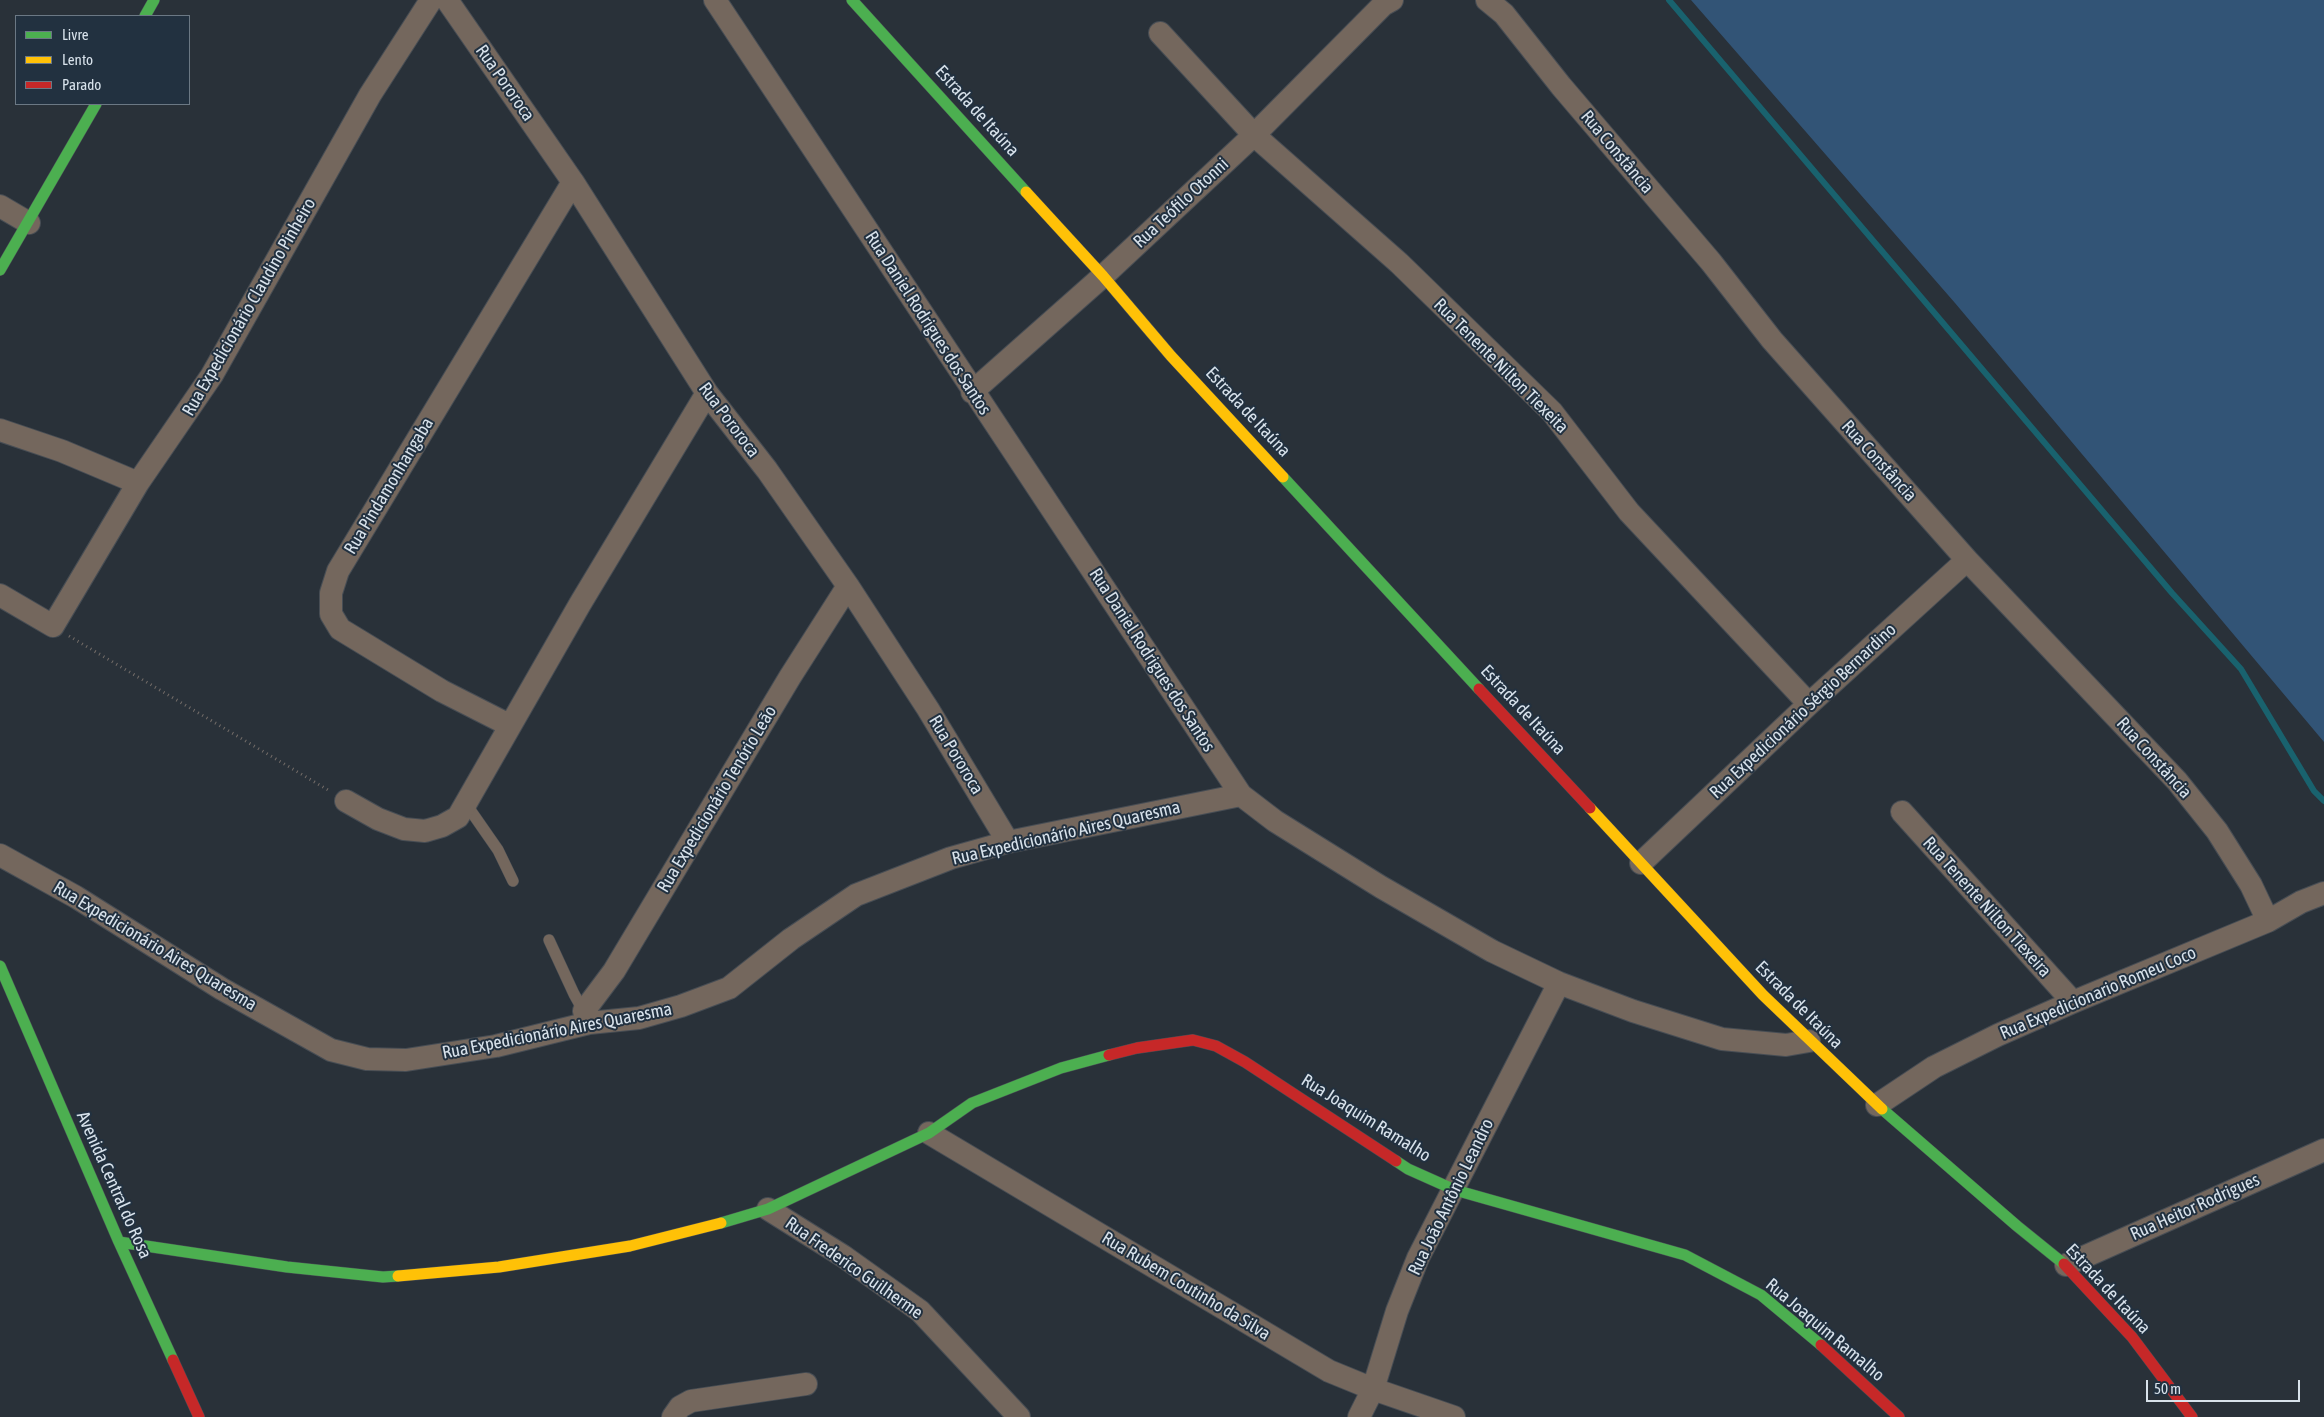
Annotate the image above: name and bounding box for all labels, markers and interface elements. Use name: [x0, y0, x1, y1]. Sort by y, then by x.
legend: [15, 15, 190, 105]
text: Livre: [62, 26, 89, 43]
street label: Rua Pororoca: [471, 41, 539, 125]
text: Lento: [62, 51, 93, 68]
street label: Estrada de Itaúna: [930, 61, 1024, 161]
text: Parado: [62, 76, 101, 93]
street label: Rua Constância: [1576, 106, 1658, 198]
street label: Rua Teófilo Otonni: [1129, 153, 1233, 253]
street label: Rua Expedicionário Claudino Pinheiro: [178, 194, 320, 420]
street label: Rua Daniel Rodrigues dos Santos: [861, 227, 995, 419]
street label: Rua Tenente Nilton Tiexeita: [1429, 294, 1573, 438]
street label: Estrada de Itaúna: [1201, 363, 1295, 461]
street label: Rua Pororoca: [694, 378, 764, 462]
street label: Rua Pindamonhangaba: [340, 414, 438, 558]
street label: Rua Constância: [1837, 416, 1921, 506]
street label: Rua Daniel Rodrigues dos Santos: [1085, 564, 1219, 756]
street label: Rua Expedicionário Sérgio Bernardino: [1705, 619, 1901, 803]
street label: Estrada de Itaúna: [1476, 661, 1570, 759]
street label: Rua Expedicionário Tenório Leão: [653, 702, 781, 896]
street label: Rua Pororoca: [924, 712, 988, 798]
street label: Rua Constância: [2112, 713, 2196, 803]
street label: Rua Expedicionário Aires Quaresma: [950, 796, 1182, 870]
street label: Rua Tenente Nilton Tiexeira: [1918, 832, 2056, 982]
street label: Rua Expedicionário Aires Quaresma: [49, 877, 261, 1015]
street label: Rua Expedicionario Romeu Coco: [1997, 942, 2199, 1044]
street label: Estrada de Itaúna: [1751, 957, 1847, 1053]
street label: Rua Expedicionário Aires Quaresma: [440, 998, 674, 1064]
street label: Rua Joaquim Ramalho: [1297, 1069, 1435, 1167]
street label: Avenida Central do Rosa: [72, 1108, 156, 1262]
street label: Rua João Antônio Leandro: [1404, 1115, 1498, 1279]
street label: Rua Heitor Rodrigues: [2127, 1169, 2263, 1245]
street label: Rua Frederico Guilherme: [781, 1212, 927, 1324]
street label: Rua Rubem Coutinho da Silva: [1098, 1227, 1274, 1345]
street label: Estrada de Itaúna: [2061, 1240, 2155, 1338]
street label: Rua Joaquim Ramalho: [1761, 1274, 1889, 1386]
scale bar: [2149, 1370, 2303, 1402]
text: 50 m: [2154, 1380, 2181, 1397]

